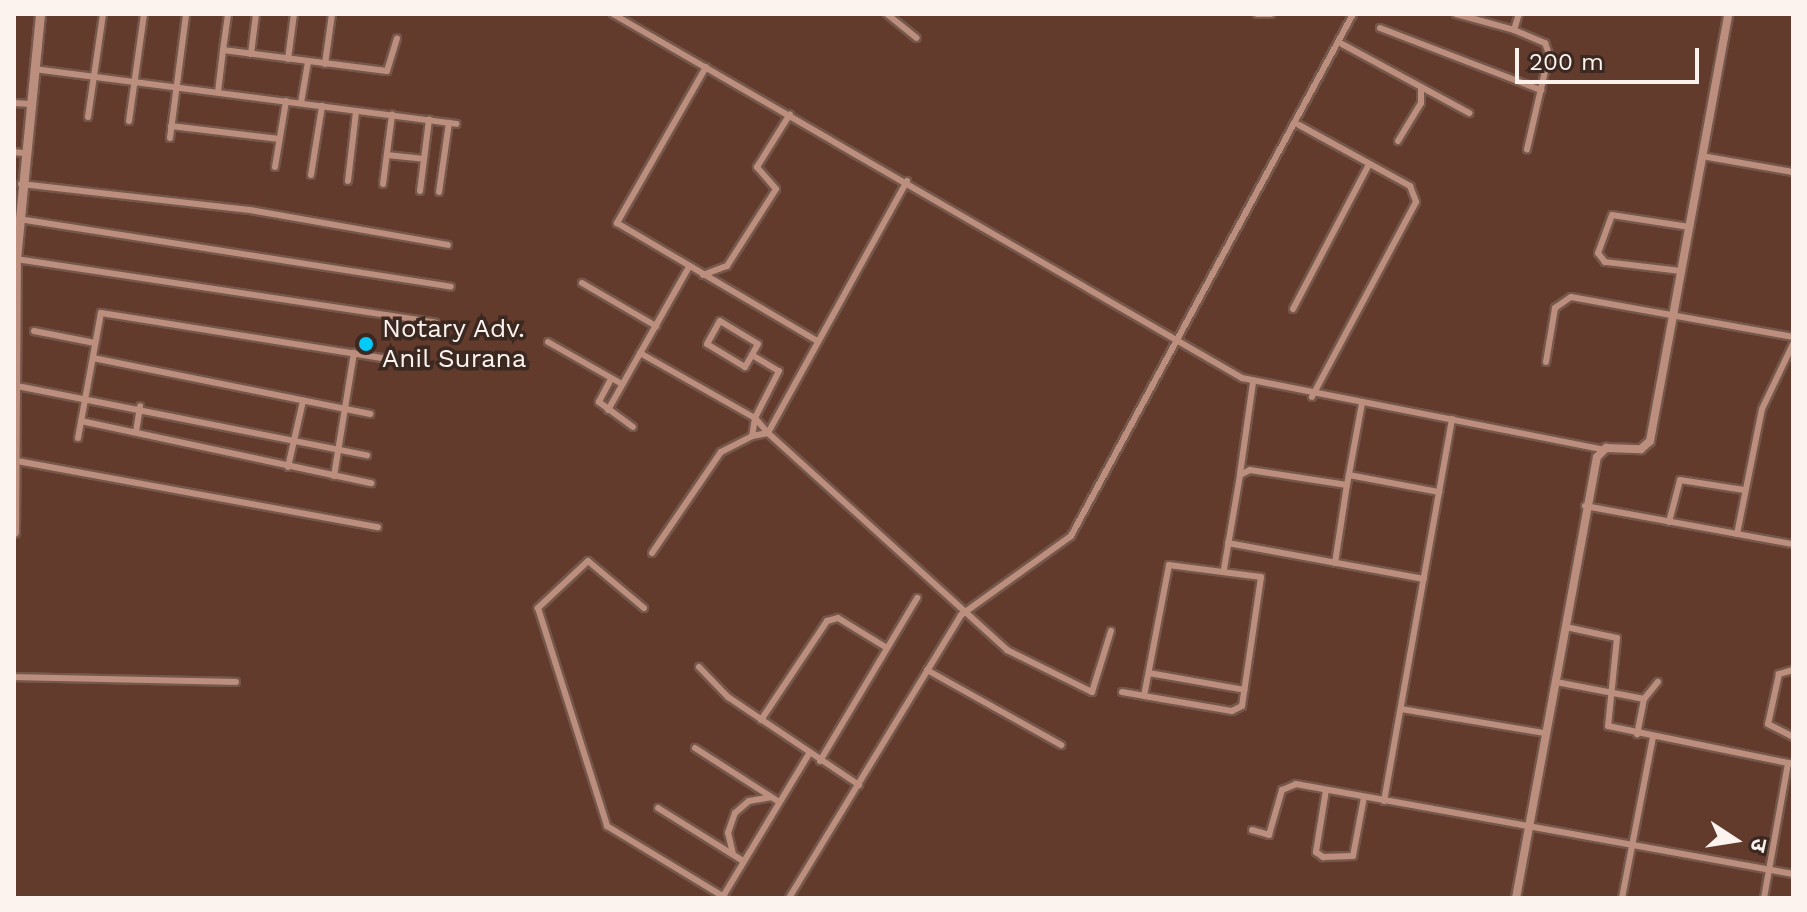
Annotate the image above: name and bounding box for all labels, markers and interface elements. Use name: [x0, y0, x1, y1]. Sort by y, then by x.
scale bar: [1519, 32, 1703, 82]
text: 200 m: [1529, 48, 1604, 76]
place label: Notary Adv. Anil Surana: [382, 313, 527, 374]
marker: Notary Adv. Anil Surana: [357, 335, 375, 353]
north arrow: [1695, 800, 1775, 880]
text: उ: [1745, 836, 1773, 854]

